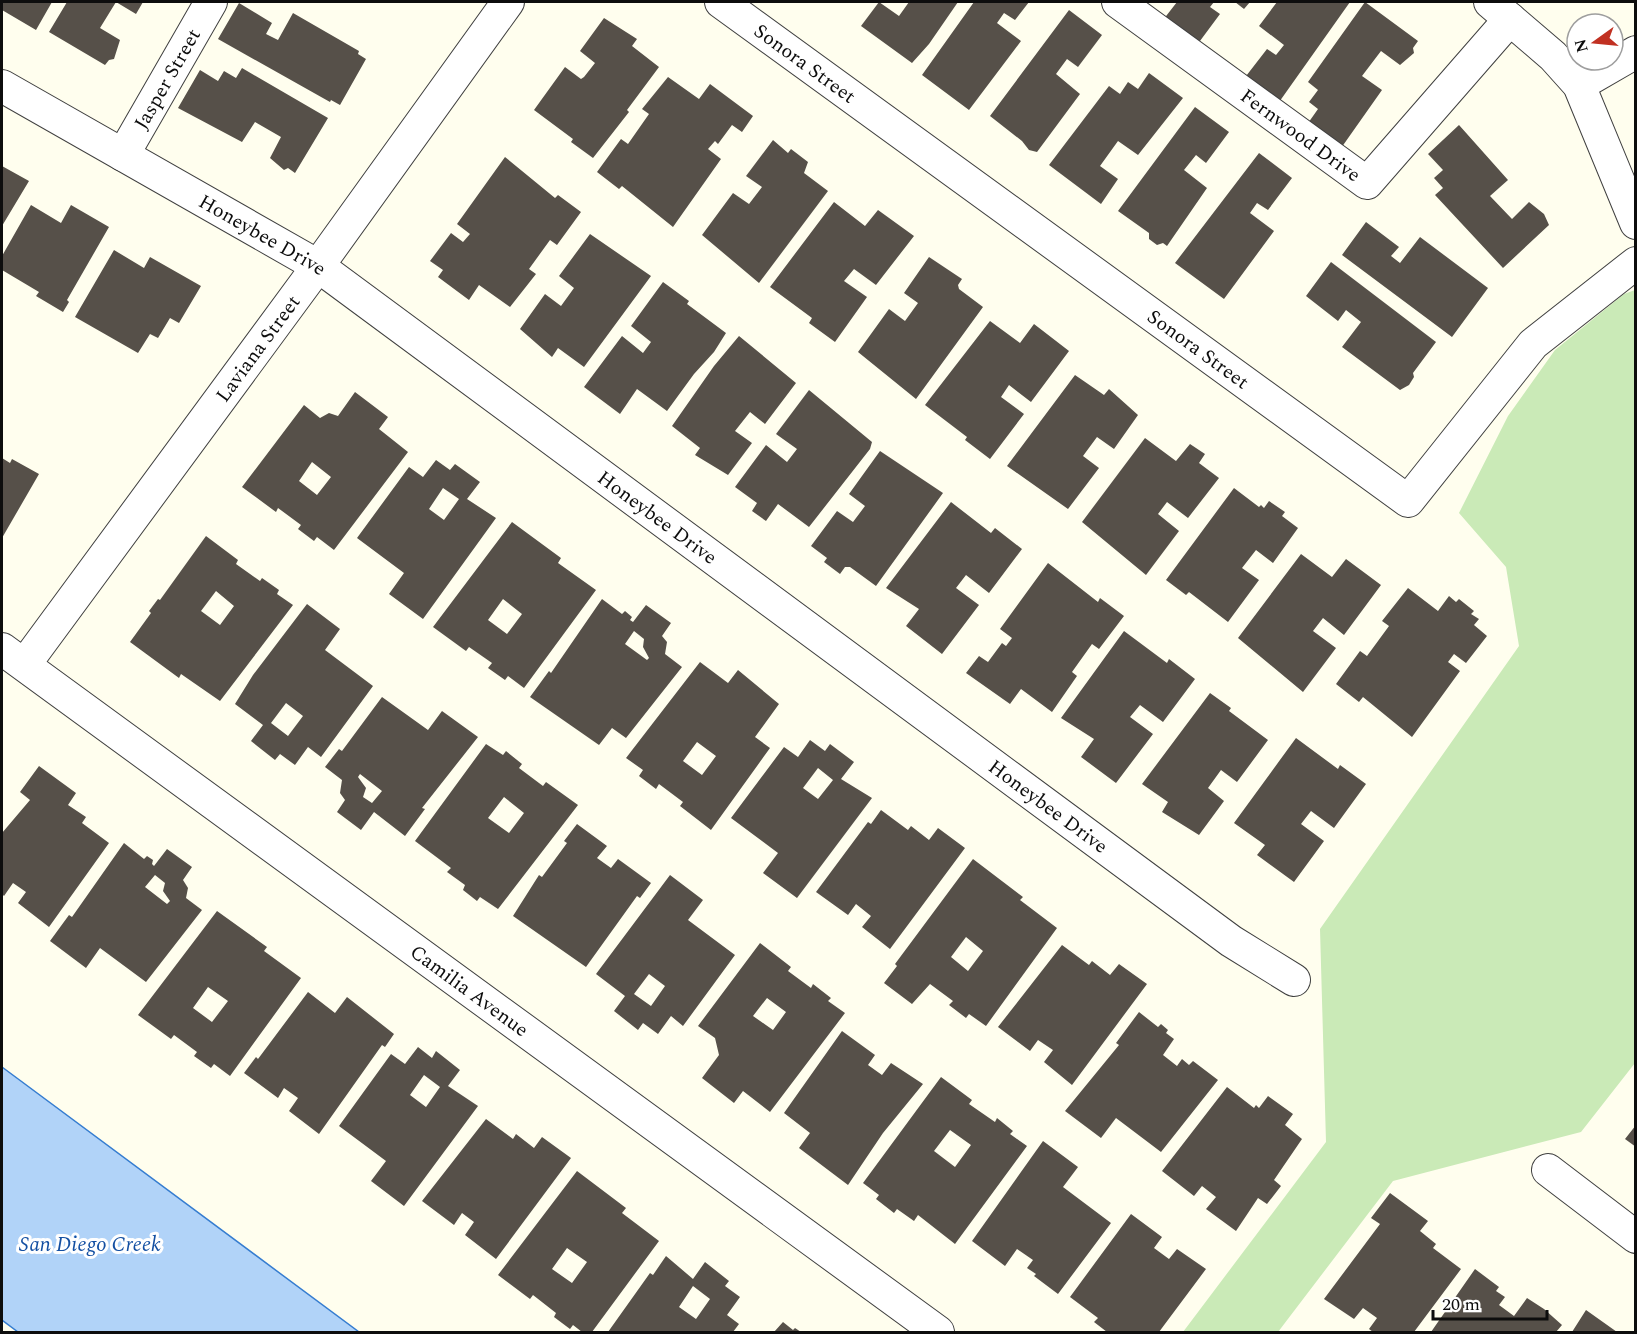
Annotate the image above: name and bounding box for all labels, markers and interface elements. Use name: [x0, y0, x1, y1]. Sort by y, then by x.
north arrow: [1565, 12, 1625, 72]
street label: Sonora Street: [747, 17, 862, 111]
street label: Jasper Street: [127, 23, 209, 135]
text: N: [1568, 36, 1595, 55]
street label: Fernwood Drive: [1234, 82, 1367, 190]
street label: Honeybee Drive: [193, 187, 332, 283]
street label: Laviana Street: [208, 289, 308, 409]
street label: Sonora Street: [1141, 302, 1255, 397]
street label: Honeybee Drive: [591, 463, 723, 572]
street label: Honeybee Drive: [982, 752, 1114, 861]
street label: Camilia Avenue: [403, 938, 535, 1045]
water label: San Diego Creek: [19, 1229, 161, 1261]
scale bar: [1433, 1283, 1547, 1321]
text: 20 m: [1442, 1291, 1480, 1318]

